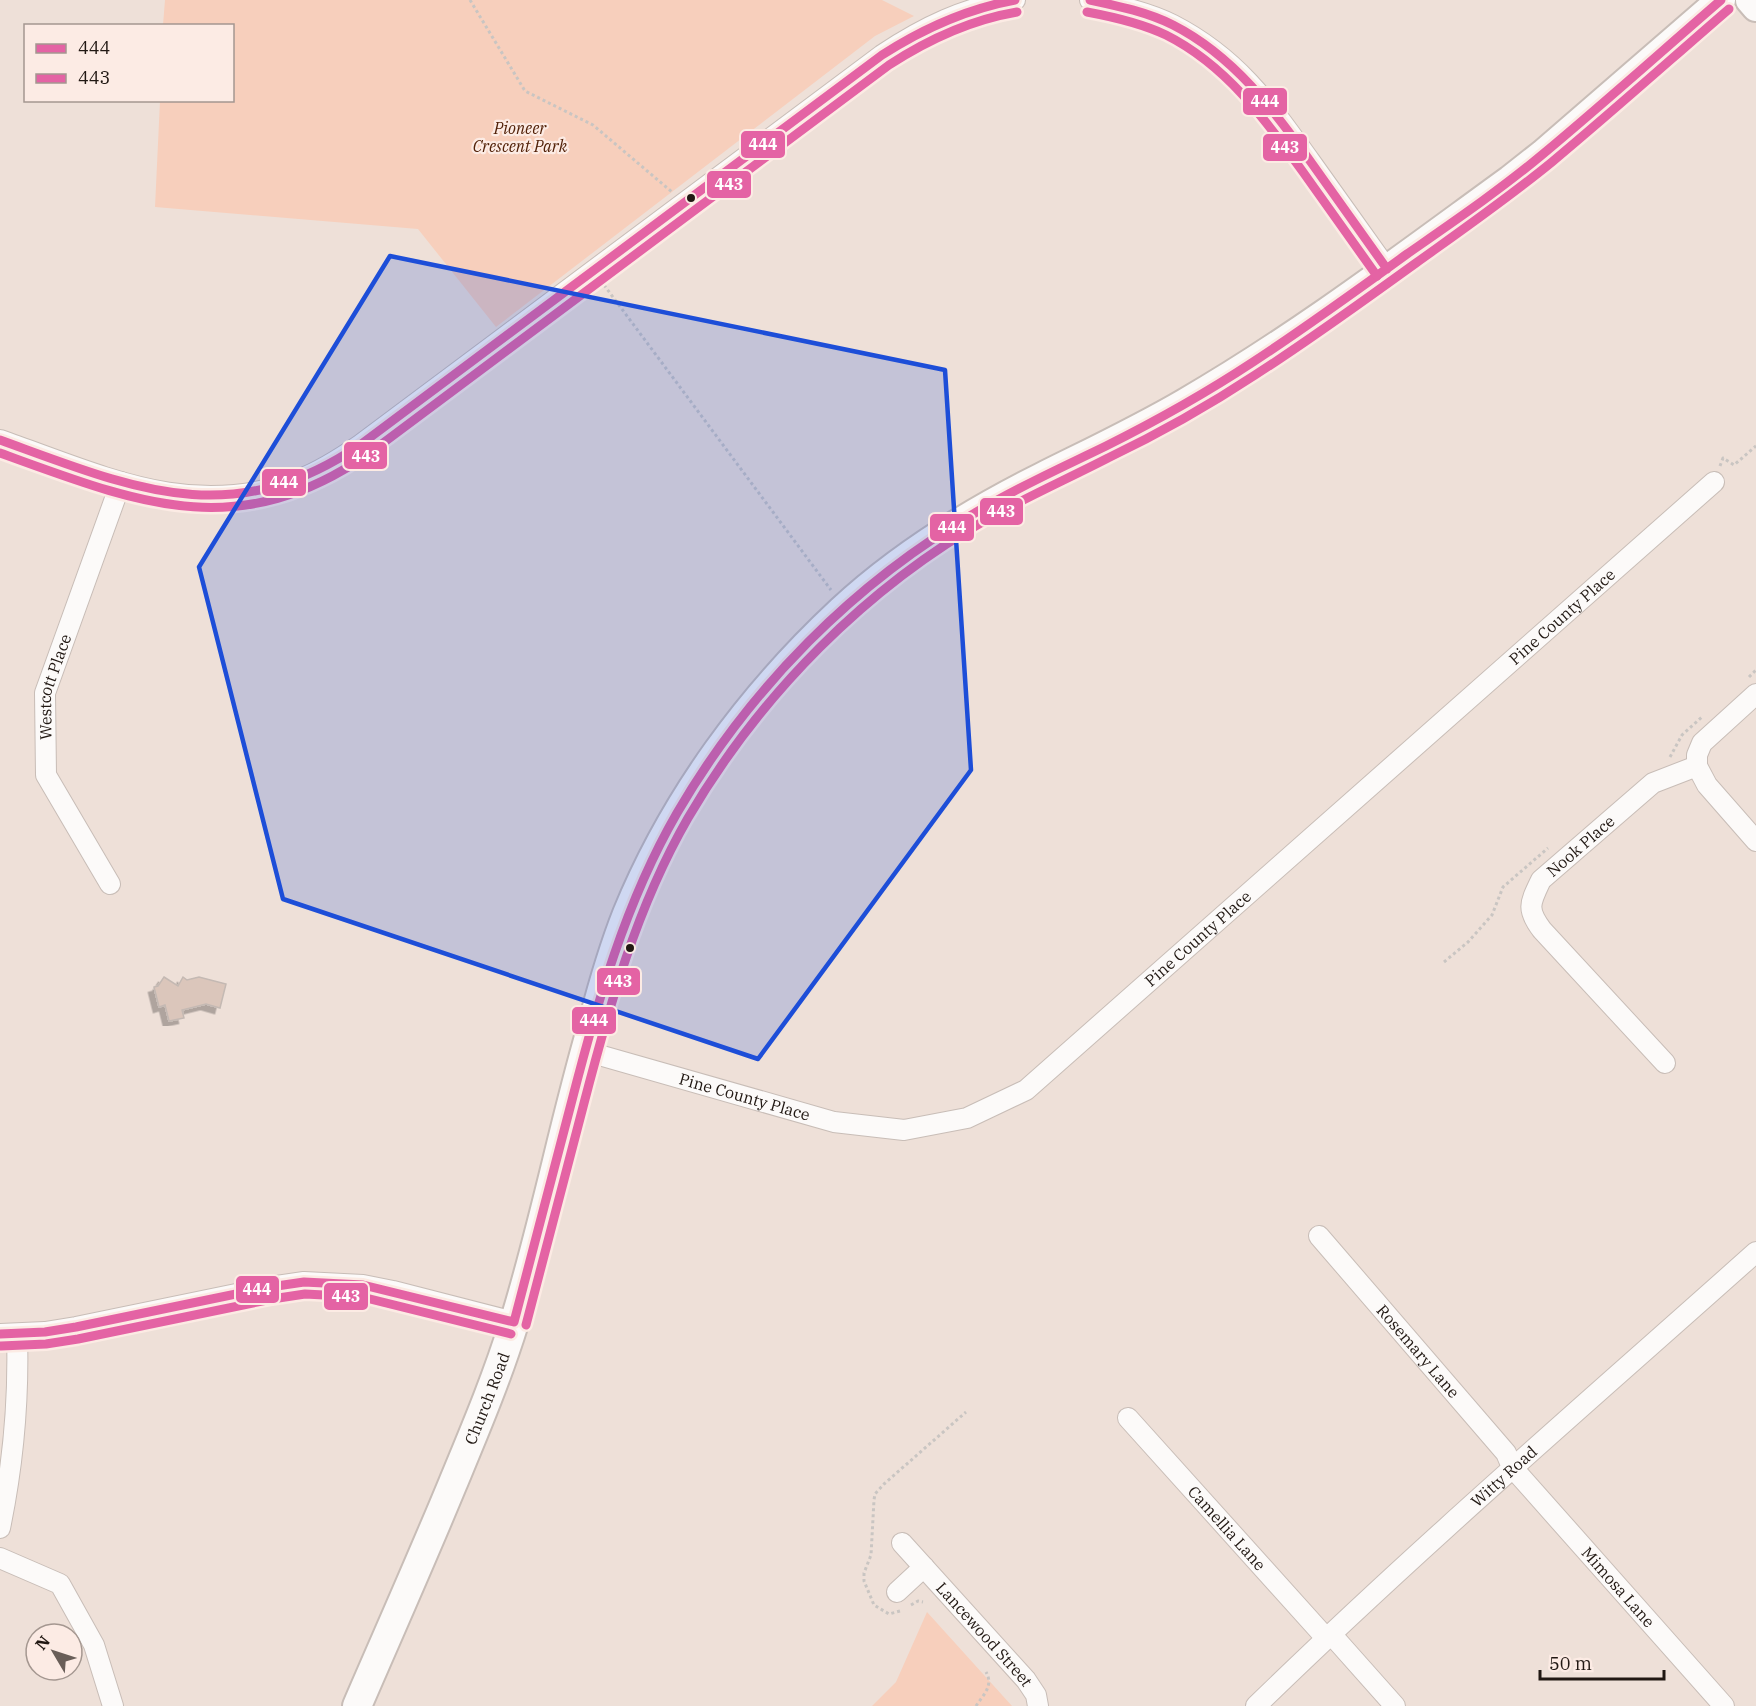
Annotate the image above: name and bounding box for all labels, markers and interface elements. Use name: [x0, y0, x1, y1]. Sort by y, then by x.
legend: [24, 24, 234, 102]
text: 444: [78, 36, 110, 59]
text: 443: [78, 66, 110, 89]
line badge: 444: [1242, 87, 1288, 116]
text: 444: [1251, 91, 1280, 111]
park label: Pioneer Crescent Park: [473, 118, 568, 156]
line badge: 444: [740, 130, 786, 159]
line badge: 443: [1262, 133, 1308, 162]
text: 444: [749, 134, 778, 154]
text: 443: [1271, 137, 1299, 157]
line badge: 443: [706, 170, 752, 199]
text: 443: [715, 174, 743, 194]
unlabelled marker: [685, 192, 697, 204]
line badge: 443: [343, 441, 388, 470]
text: 443: [352, 446, 380, 466]
line badge: 444: [261, 468, 307, 497]
text: 444: [270, 472, 299, 492]
line badge: 443: [979, 497, 1024, 526]
text: 443: [987, 501, 1015, 521]
line badge: 444: [929, 513, 975, 542]
text: 444: [938, 517, 967, 537]
street label: Pine County Place: [1505, 564, 1619, 669]
street label: Westcott Place: [35, 631, 75, 740]
street label: Nook Place: [1542, 811, 1619, 881]
street label: Pine County Place: [1140, 886, 1255, 990]
unlabelled marker: [624, 942, 636, 954]
line badge: 443: [596, 967, 641, 996]
text: 443: [604, 971, 632, 991]
line badge: 444: [571, 1006, 617, 1035]
text: 444: [580, 1010, 609, 1030]
street label: Pine County Place: [677, 1068, 812, 1125]
line badge: 444: [235, 1275, 280, 1304]
text: 444: [243, 1279, 272, 1299]
line badge: 443: [323, 1282, 369, 1311]
text: 443: [332, 1286, 360, 1306]
street label: Rosemary Lane: [1373, 1300, 1464, 1402]
street label: Church Road: [460, 1349, 514, 1448]
street label: Witty Road: [1467, 1441, 1541, 1511]
street label: Camellia Lane: [1184, 1482, 1270, 1574]
street label: Mimosa Lane: [1578, 1543, 1659, 1631]
street label: Lancewood Street: [932, 1578, 1037, 1690]
north arrow: [24, 1622, 84, 1682]
text: N: [31, 1631, 54, 1654]
scale bar: [1540, 1643, 1664, 1681]
text: 50 m: [1549, 1652, 1592, 1675]

